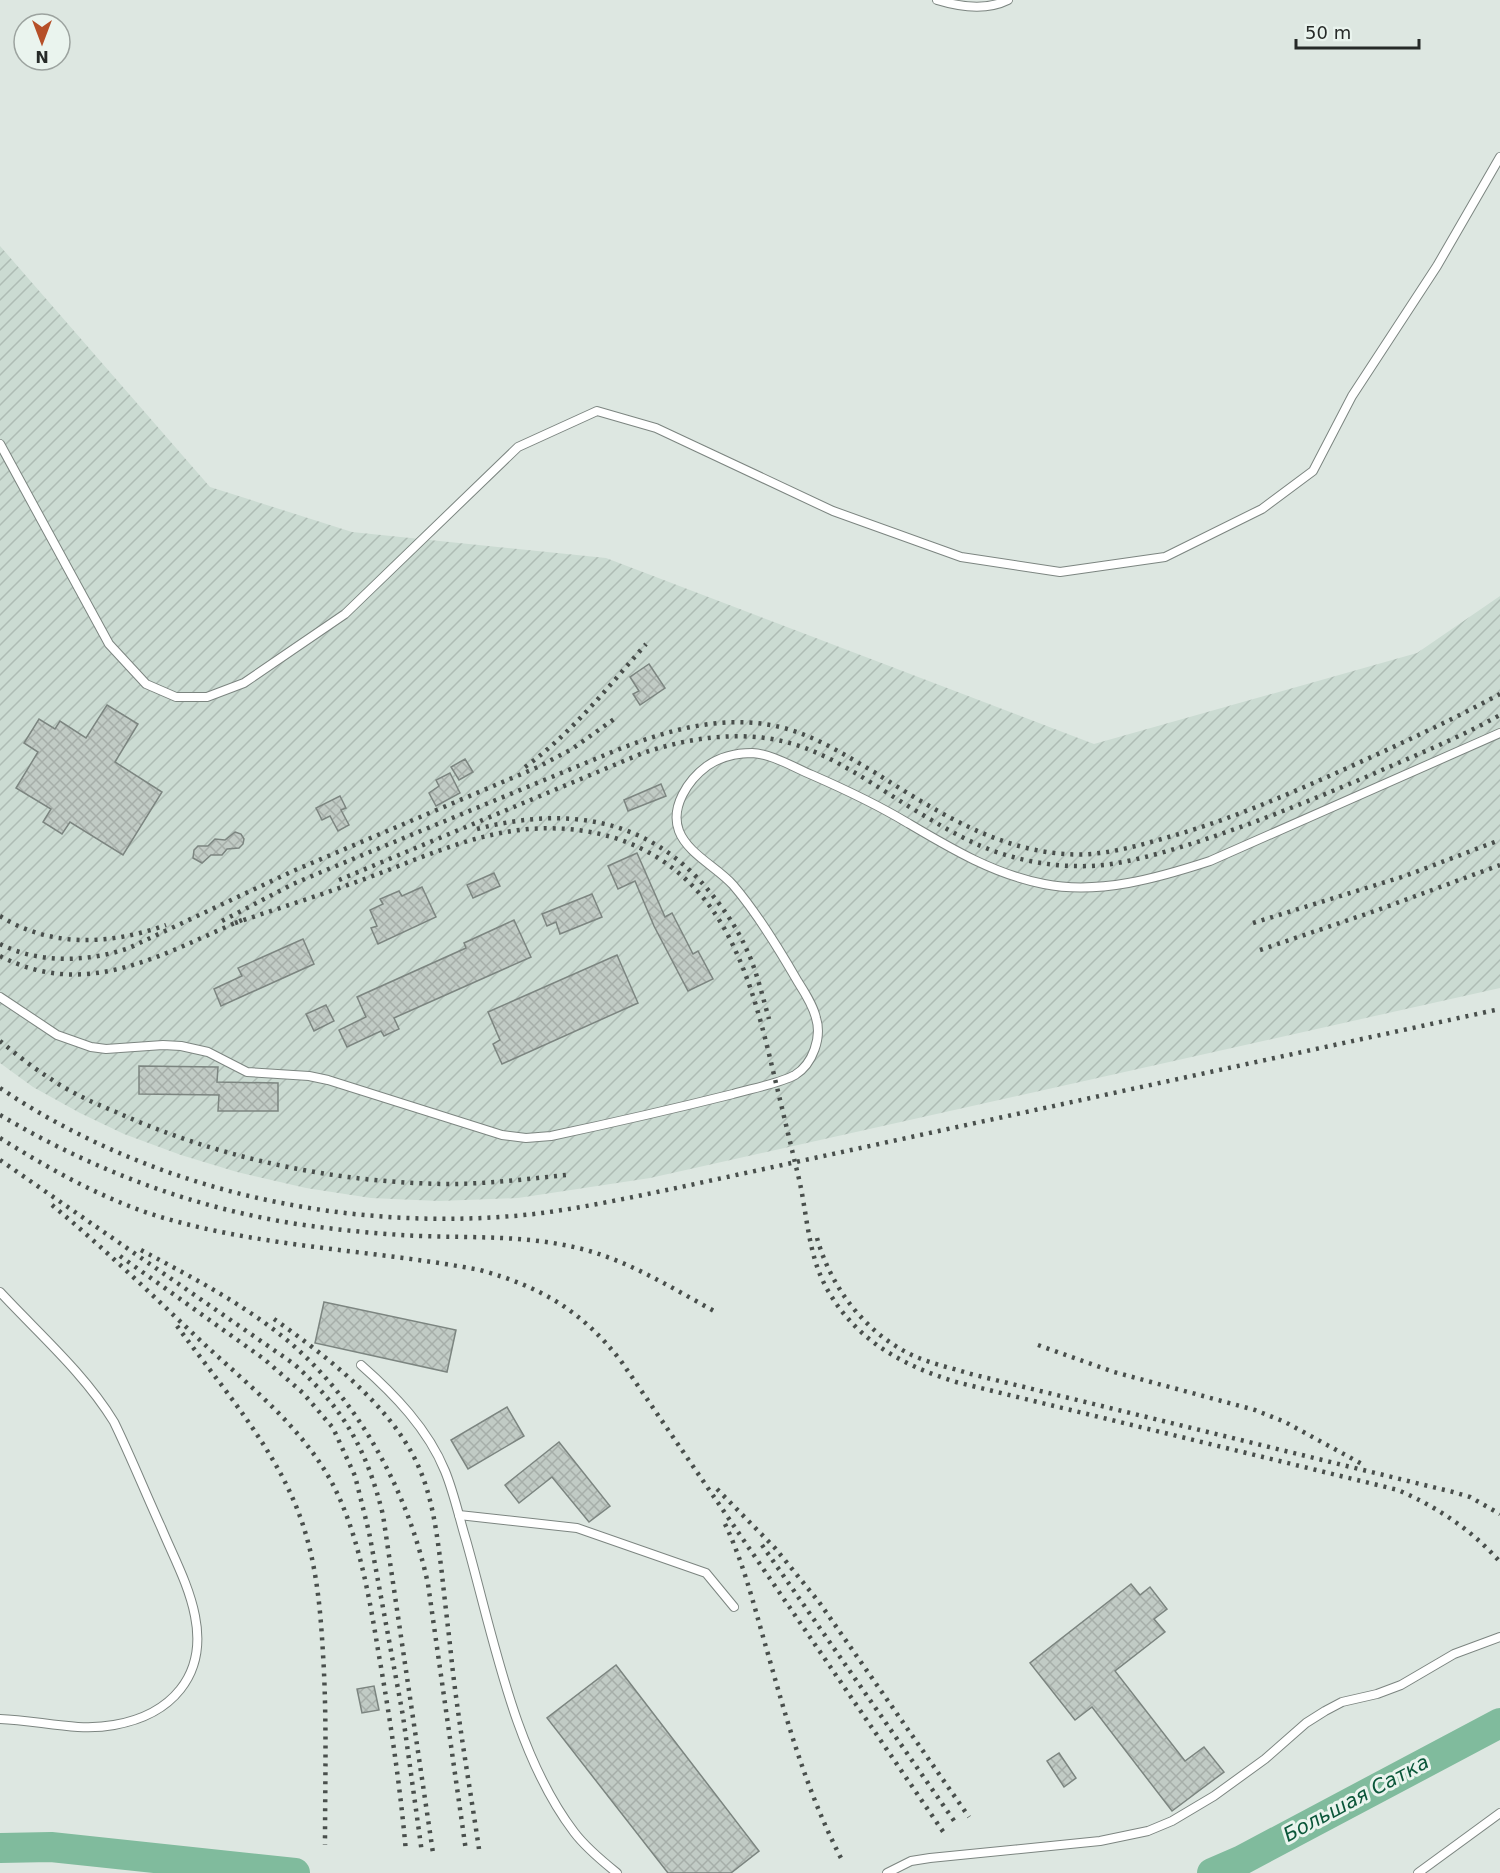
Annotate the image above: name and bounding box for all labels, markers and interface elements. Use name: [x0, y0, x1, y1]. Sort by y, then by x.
north arrow: [12, 12, 72, 72]
scale bar: [1296, 12, 1419, 50]
text: 50 m: [1305, 22, 1351, 43]
text: N: [35, 47, 49, 66]
water label: Большая Сатка: [1279, 1749, 1433, 1847]

